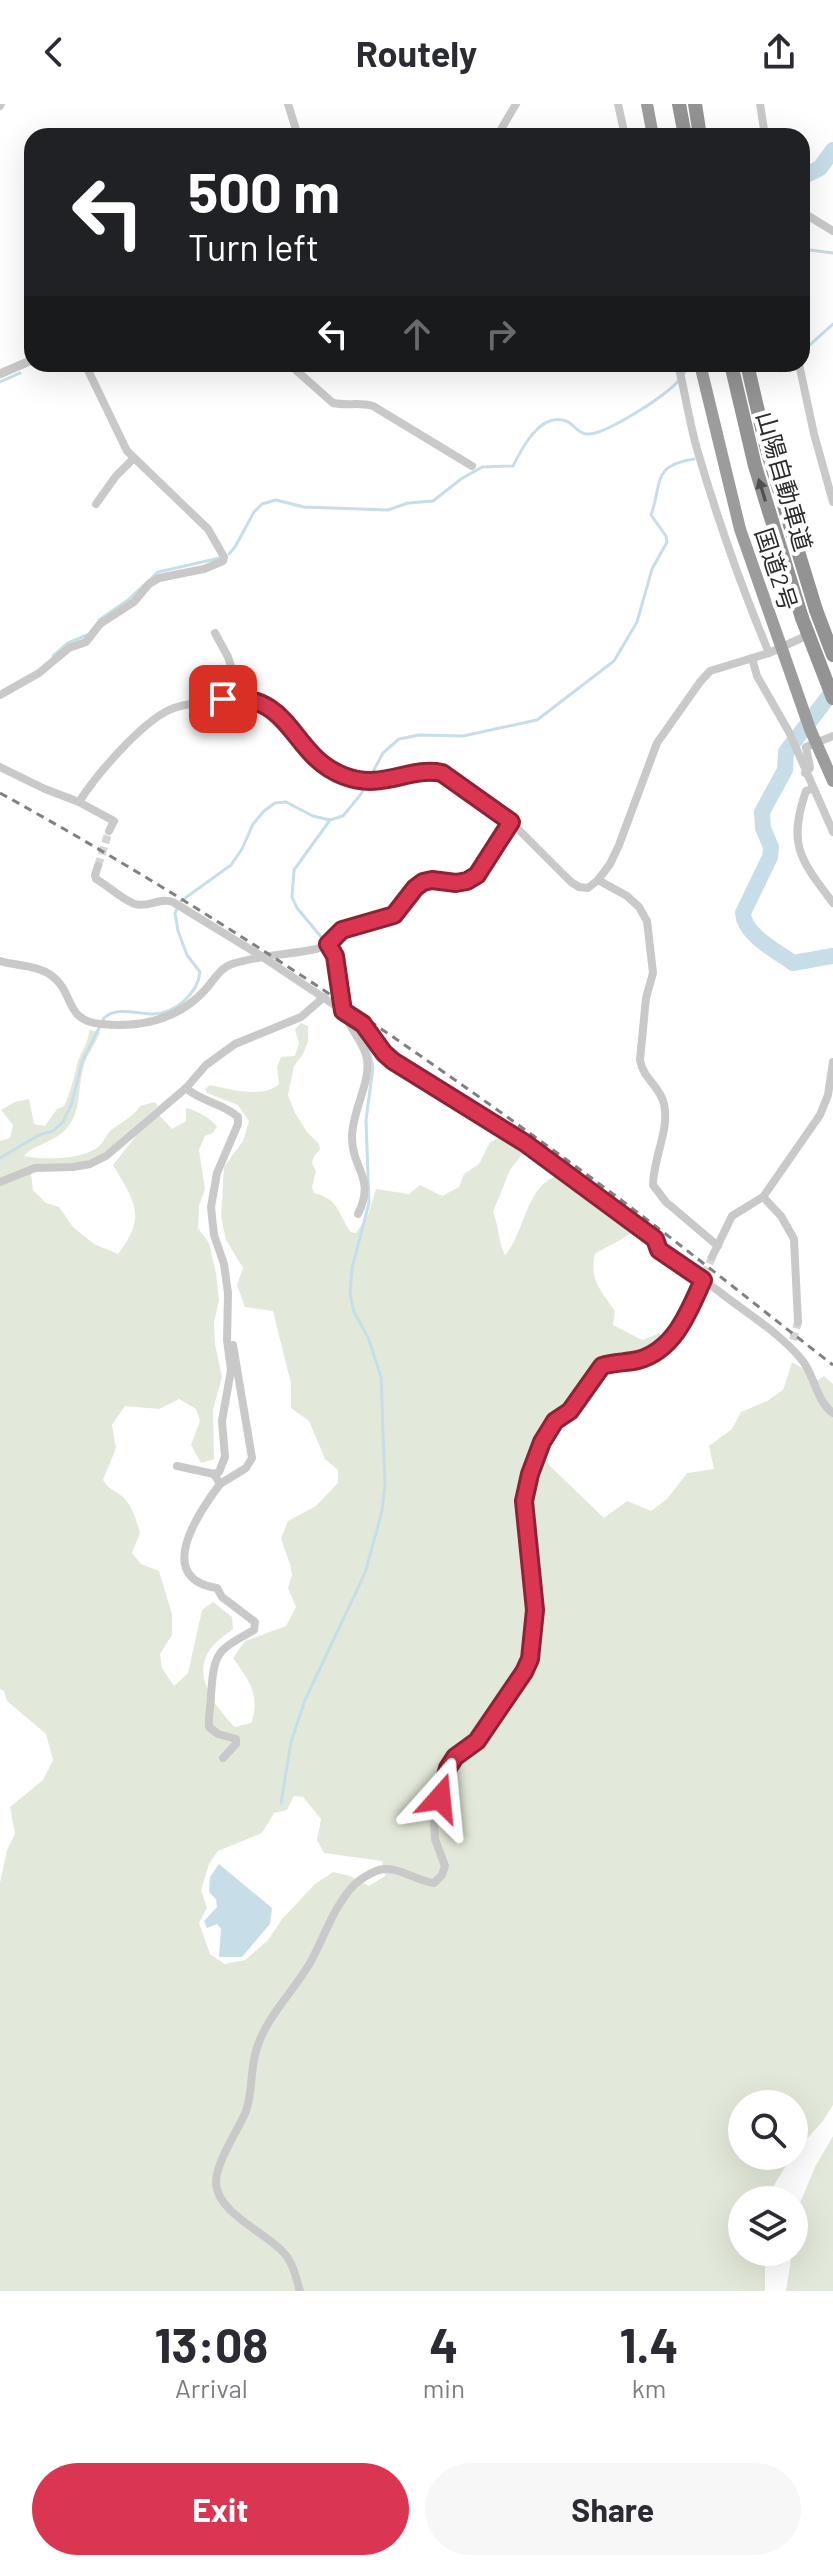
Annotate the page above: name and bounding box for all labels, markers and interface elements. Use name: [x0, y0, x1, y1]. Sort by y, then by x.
icon: back: [32, 30, 76, 74]
icon: share: [757, 30, 801, 74]
text: Routely: [356, 31, 477, 74]
text: 500 m: [188, 157, 340, 224]
icon: left: [56, 160, 160, 264]
text: Turn left: [188, 225, 319, 268]
icon: left: [311, 312, 355, 356]
icon: ahead: [395, 312, 439, 356]
icon: right: [479, 312, 523, 356]
street label: 山陽自動車道: [751, 408, 819, 554]
one-way arrow: [755, 477, 768, 501]
street label: 国道2号: [750, 524, 804, 614]
pin: [189, 665, 257, 733]
icon: arrive: [201, 677, 245, 721]
position arrow: [398, 1756, 482, 1840]
map controls: [728, 2090, 808, 2266]
button: search: [728, 2090, 808, 2170]
button: layers: [728, 2186, 808, 2266]
text: 13:08: [155, 2315, 268, 2373]
text: 4: [429, 2315, 458, 2373]
text: 1.4: [619, 2315, 678, 2373]
text: Arrival: [175, 2372, 248, 2403]
text: min: [423, 2372, 465, 2403]
text: km: [632, 2372, 666, 2403]
button: Exit: [32, 2463, 409, 2555]
button: Share: [425, 2463, 801, 2555]

